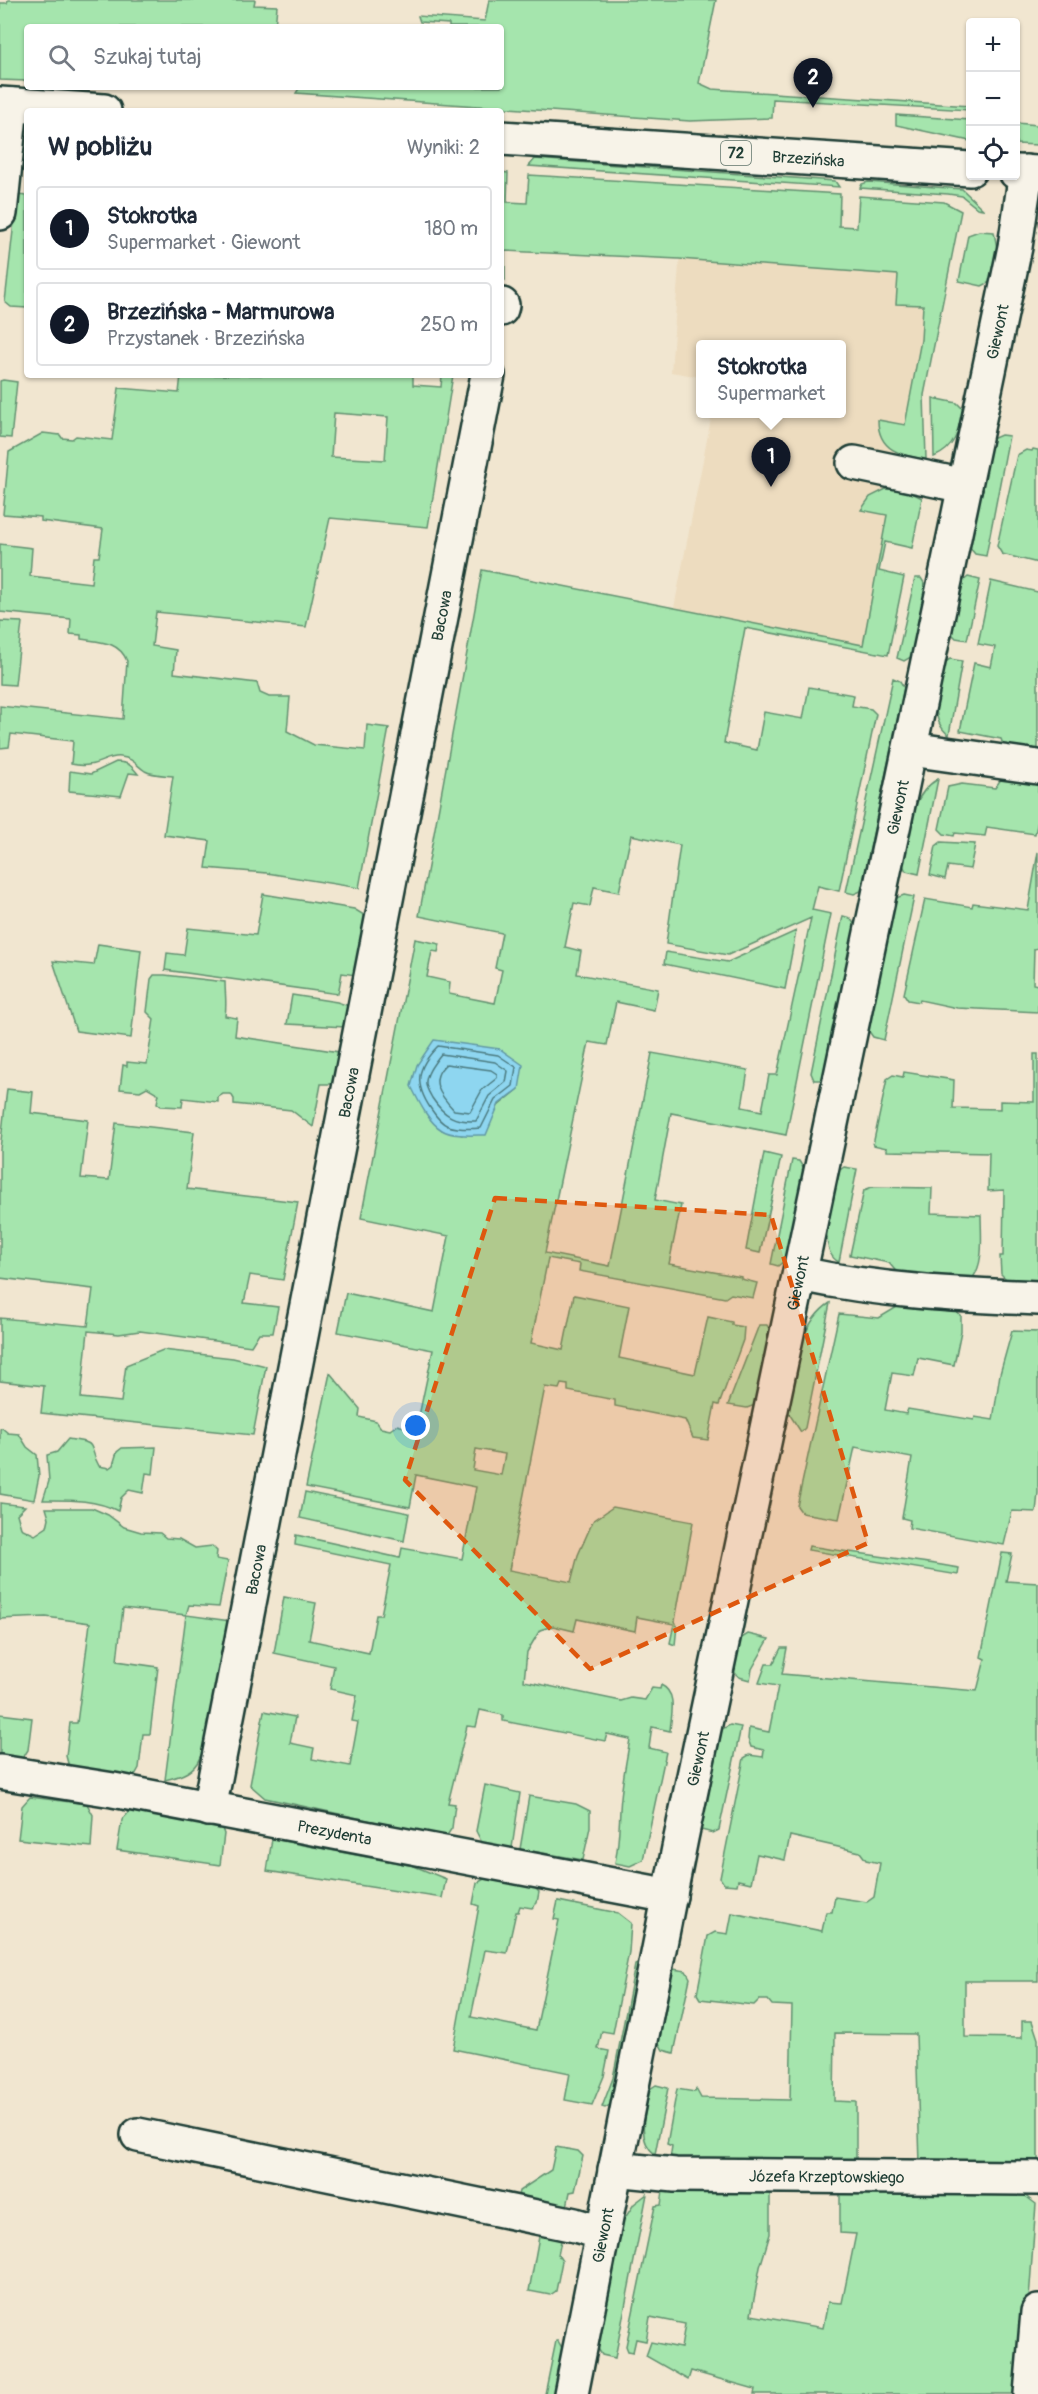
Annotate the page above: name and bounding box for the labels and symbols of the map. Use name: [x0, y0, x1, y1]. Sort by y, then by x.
pin: 2: [794, 58, 832, 108]
road number: 72: [721, 141, 751, 165]
street label: Brzezińska: [771, 147, 845, 172]
street label: Giewont: [983, 302, 1014, 361]
pin: 1: [752, 438, 790, 487]
street label: Bacowa: [427, 588, 457, 643]
street label: Giewont: [883, 777, 914, 837]
street label: Bacowa: [335, 1066, 364, 1120]
street label: Giewont: [783, 1253, 814, 1313]
your location: [401, 1411, 430, 1440]
street label: Bacowa: [242, 1543, 271, 1597]
street label: Giewont: [683, 1729, 714, 1788]
street label: Prezydenta: [296, 1816, 373, 1850]
street label: Józefa Krzeptowskiego: [749, 2167, 905, 2188]
street label: Giewont: [588, 2205, 619, 2265]

